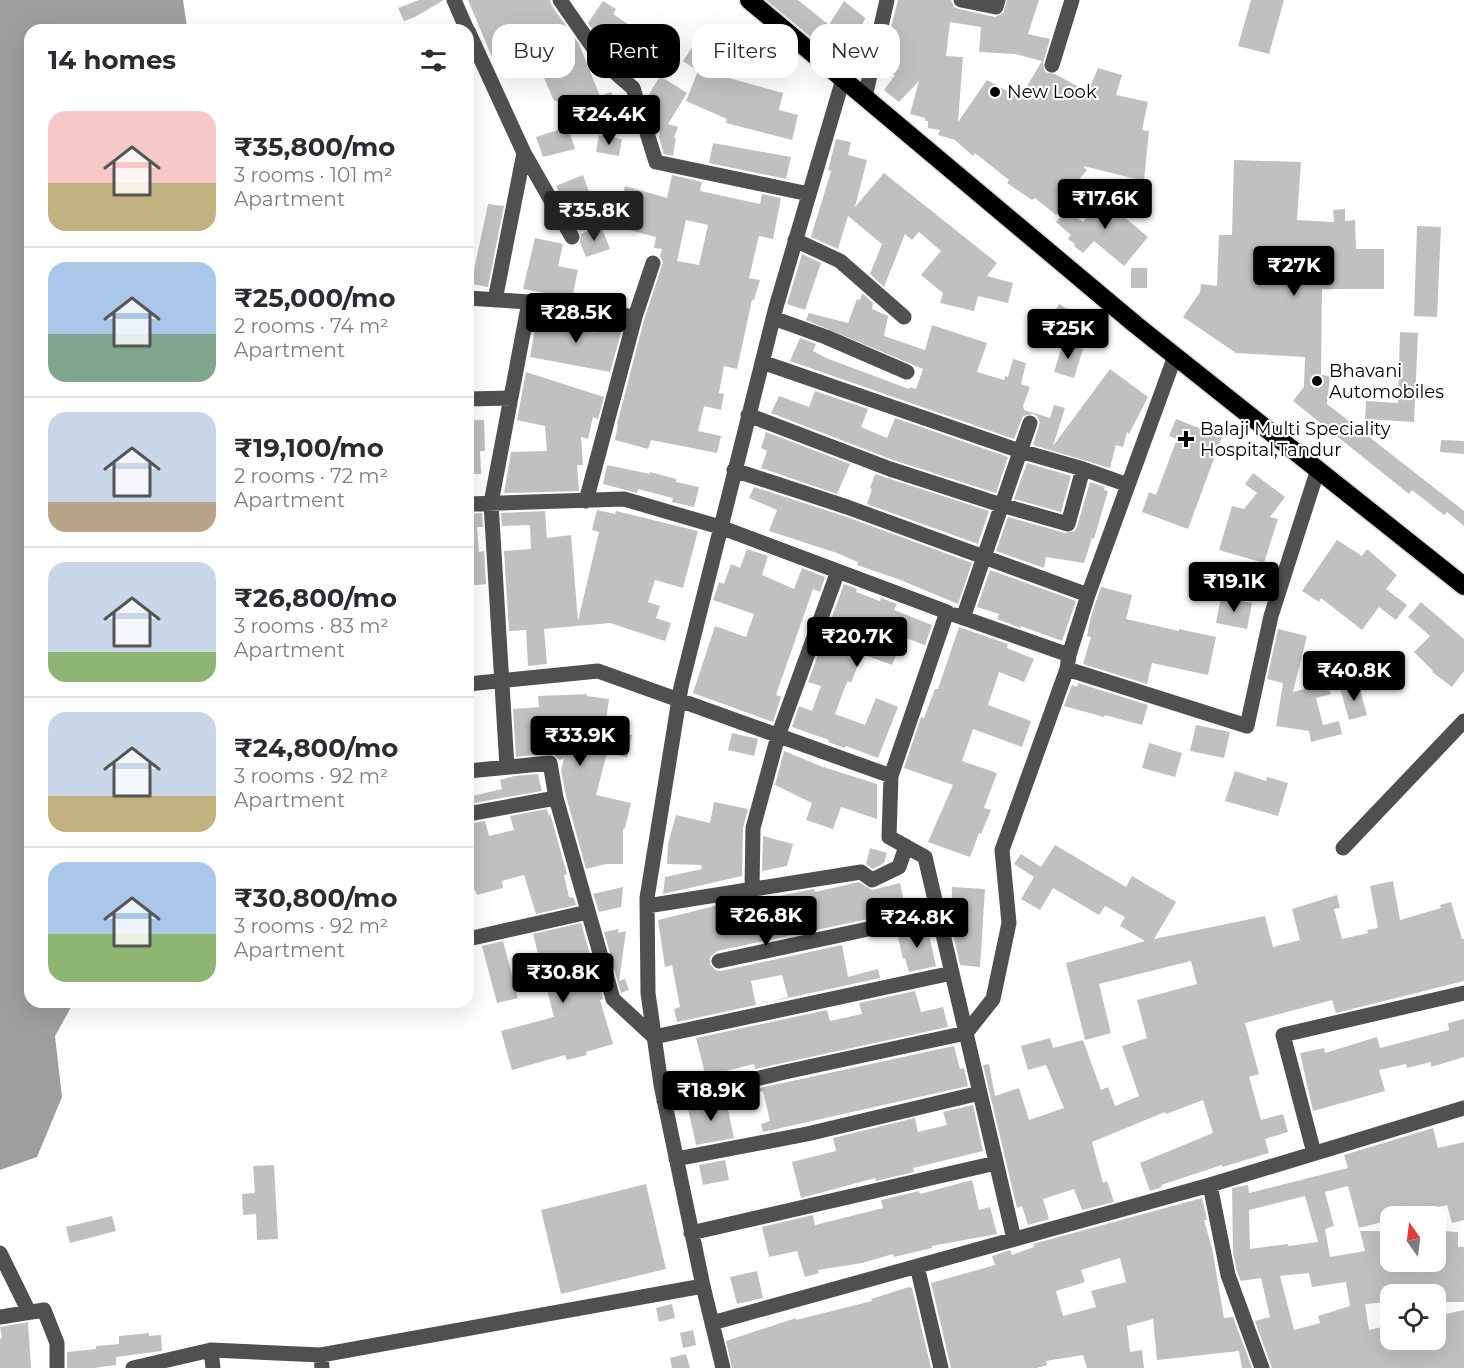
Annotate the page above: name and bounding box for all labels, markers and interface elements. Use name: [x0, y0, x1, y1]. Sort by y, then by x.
chip: Buy: [492, 24, 575, 78]
chip: Rent: [587, 24, 680, 78]
chip: Filters: [692, 24, 798, 78]
chip: New: [810, 24, 900, 78]
text: 14 homes: [48, 44, 176, 76]
icon: filters: [417, 44, 450, 77]
place label: New Look: [1007, 81, 1097, 103]
marker: New Look: [988, 85, 1002, 99]
pin: ₹24.4K: [560, 95, 658, 146]
text: ₹24.4K: [572, 102, 646, 126]
text: ₹35,800/mo: [234, 131, 395, 163]
icon: home: [96, 135, 168, 207]
text: 3 rooms · 101 m²: [234, 163, 393, 187]
pin: ₹17.6K: [1056, 179, 1154, 230]
text: ₹17.6K: [1072, 186, 1138, 210]
text: Apartment: [234, 187, 345, 211]
pin: ₹35.8K: [545, 191, 643, 242]
text: ₹35.8K: [558, 198, 630, 222]
pin: ₹27K: [1258, 246, 1330, 297]
text: ₹27K: [1267, 253, 1321, 277]
text: ₹25,000/mo: [234, 282, 396, 314]
icon: home: [96, 286, 168, 358]
pin: ₹28.5K: [527, 293, 625, 344]
text: ₹28.5K: [540, 300, 612, 324]
pin: ₹25K: [1032, 309, 1104, 360]
text: 2 rooms · 74 m²: [234, 314, 389, 338]
text: ₹25K: [1042, 316, 1094, 340]
text: Apartment: [234, 338, 345, 362]
place label: Bhavani Automobiles: [1329, 360, 1444, 403]
marker: Bhavani Automobiles: [1310, 374, 1324, 388]
place label: Balaji Multi Speciality Hospital,Tandur: [1200, 418, 1391, 461]
marker: Balaji Multi Speciality Hospital,Tandur: [1177, 430, 1195, 448]
text: ₹19,100/mo: [234, 432, 384, 464]
icon: home: [96, 436, 168, 508]
text: 2 rooms · 72 m²: [234, 464, 388, 488]
text: Apartment: [234, 488, 345, 512]
pin: ₹19.1K: [1185, 562, 1283, 613]
text: ₹19.1K: [1203, 569, 1265, 593]
text: ₹26,800/mo: [234, 582, 397, 614]
icon: home: [96, 586, 168, 658]
text: 3 rooms · 83 m²: [234, 614, 389, 638]
pin: ₹20.7K: [808, 617, 906, 668]
text: ₹20.7K: [821, 624, 893, 648]
text: Apartment: [234, 638, 345, 662]
pin: ₹40.8K: [1305, 651, 1403, 702]
text: ₹40.8K: [1317, 658, 1391, 682]
pin: ₹33.9K: [531, 716, 629, 767]
text: ₹33.9K: [545, 723, 615, 747]
text: ₹24,800/mo: [234, 732, 398, 764]
icon: home: [96, 736, 168, 808]
text: 3 rooms · 92 m²: [234, 764, 388, 788]
text: Apartment: [234, 788, 345, 812]
text: ₹30,800/mo: [234, 882, 398, 914]
icon: home: [96, 886, 168, 958]
pin: ₹26.8K: [717, 896, 815, 947]
pin: ₹24.8K: [868, 898, 966, 949]
text: ₹26.8K: [730, 903, 802, 927]
text: ₹24.8K: [880, 905, 954, 929]
text: 3 rooms · 92 m²: [234, 914, 388, 938]
text: Apartment: [234, 938, 345, 962]
pin: ₹30.8K: [514, 953, 612, 1004]
text: ₹30.8K: [526, 960, 600, 984]
pin: ₹18.9K: [662, 1071, 760, 1122]
text: ₹18.9K: [677, 1078, 745, 1102]
north arrow: [1380, 1206, 1446, 1272]
map controls: [1380, 1206, 1446, 1350]
button: locate: [1380, 1284, 1446, 1350]

